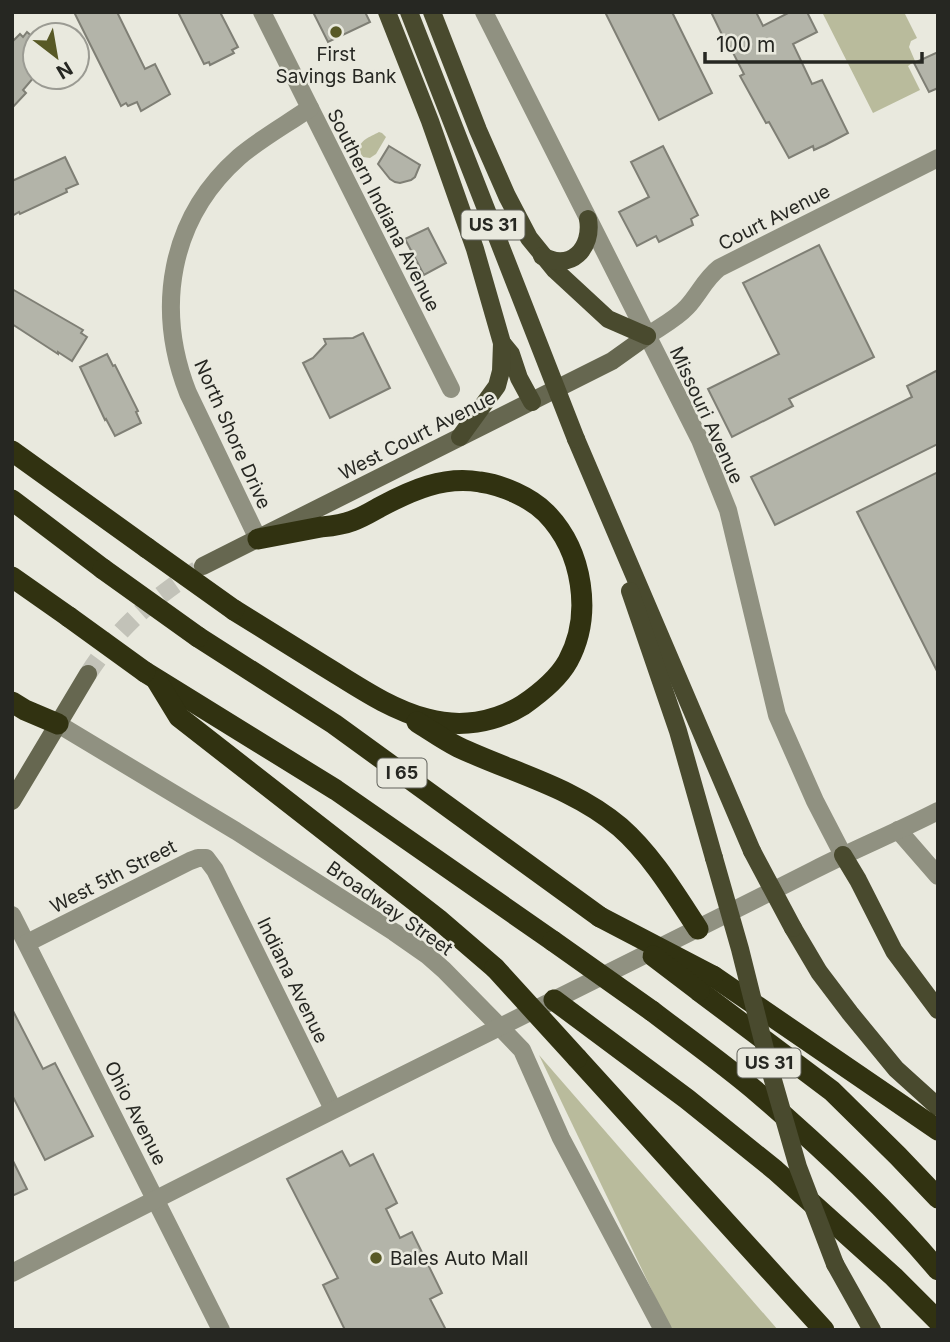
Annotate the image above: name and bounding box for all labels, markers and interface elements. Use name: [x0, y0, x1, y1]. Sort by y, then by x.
north arrow: [21, 21, 91, 91]
scale bar: [705, 21, 922, 65]
marker: First Savings Bank: [328, 24, 344, 40]
text: 100 m: [716, 32, 775, 57]
place label: First Savings Bank: [276, 43, 397, 88]
text: N: [52, 57, 77, 84]
street label: Southern Indiana Avenue: [322, 105, 445, 315]
street label: Court Avenue: [715, 179, 834, 255]
road number: US 31: [462, 210, 524, 240]
street label: Missouri Avenue: [665, 343, 748, 487]
street label: North Shore Drive: [189, 356, 276, 513]
street label: West Court Avenue: [335, 386, 499, 485]
road number: I 65: [378, 758, 426, 788]
street label: West 5th Street: [46, 835, 180, 918]
street label: Broadway Street: [322, 856, 457, 960]
street label: Indiana Avenue: [252, 914, 333, 1047]
road number: US 31: [738, 1048, 800, 1078]
street label: Ohio Avenue: [99, 1057, 172, 1169]
place label: Bales Auto Mall: [390, 1247, 528, 1270]
marker: Bales Auto Mall: [368, 1250, 384, 1266]

